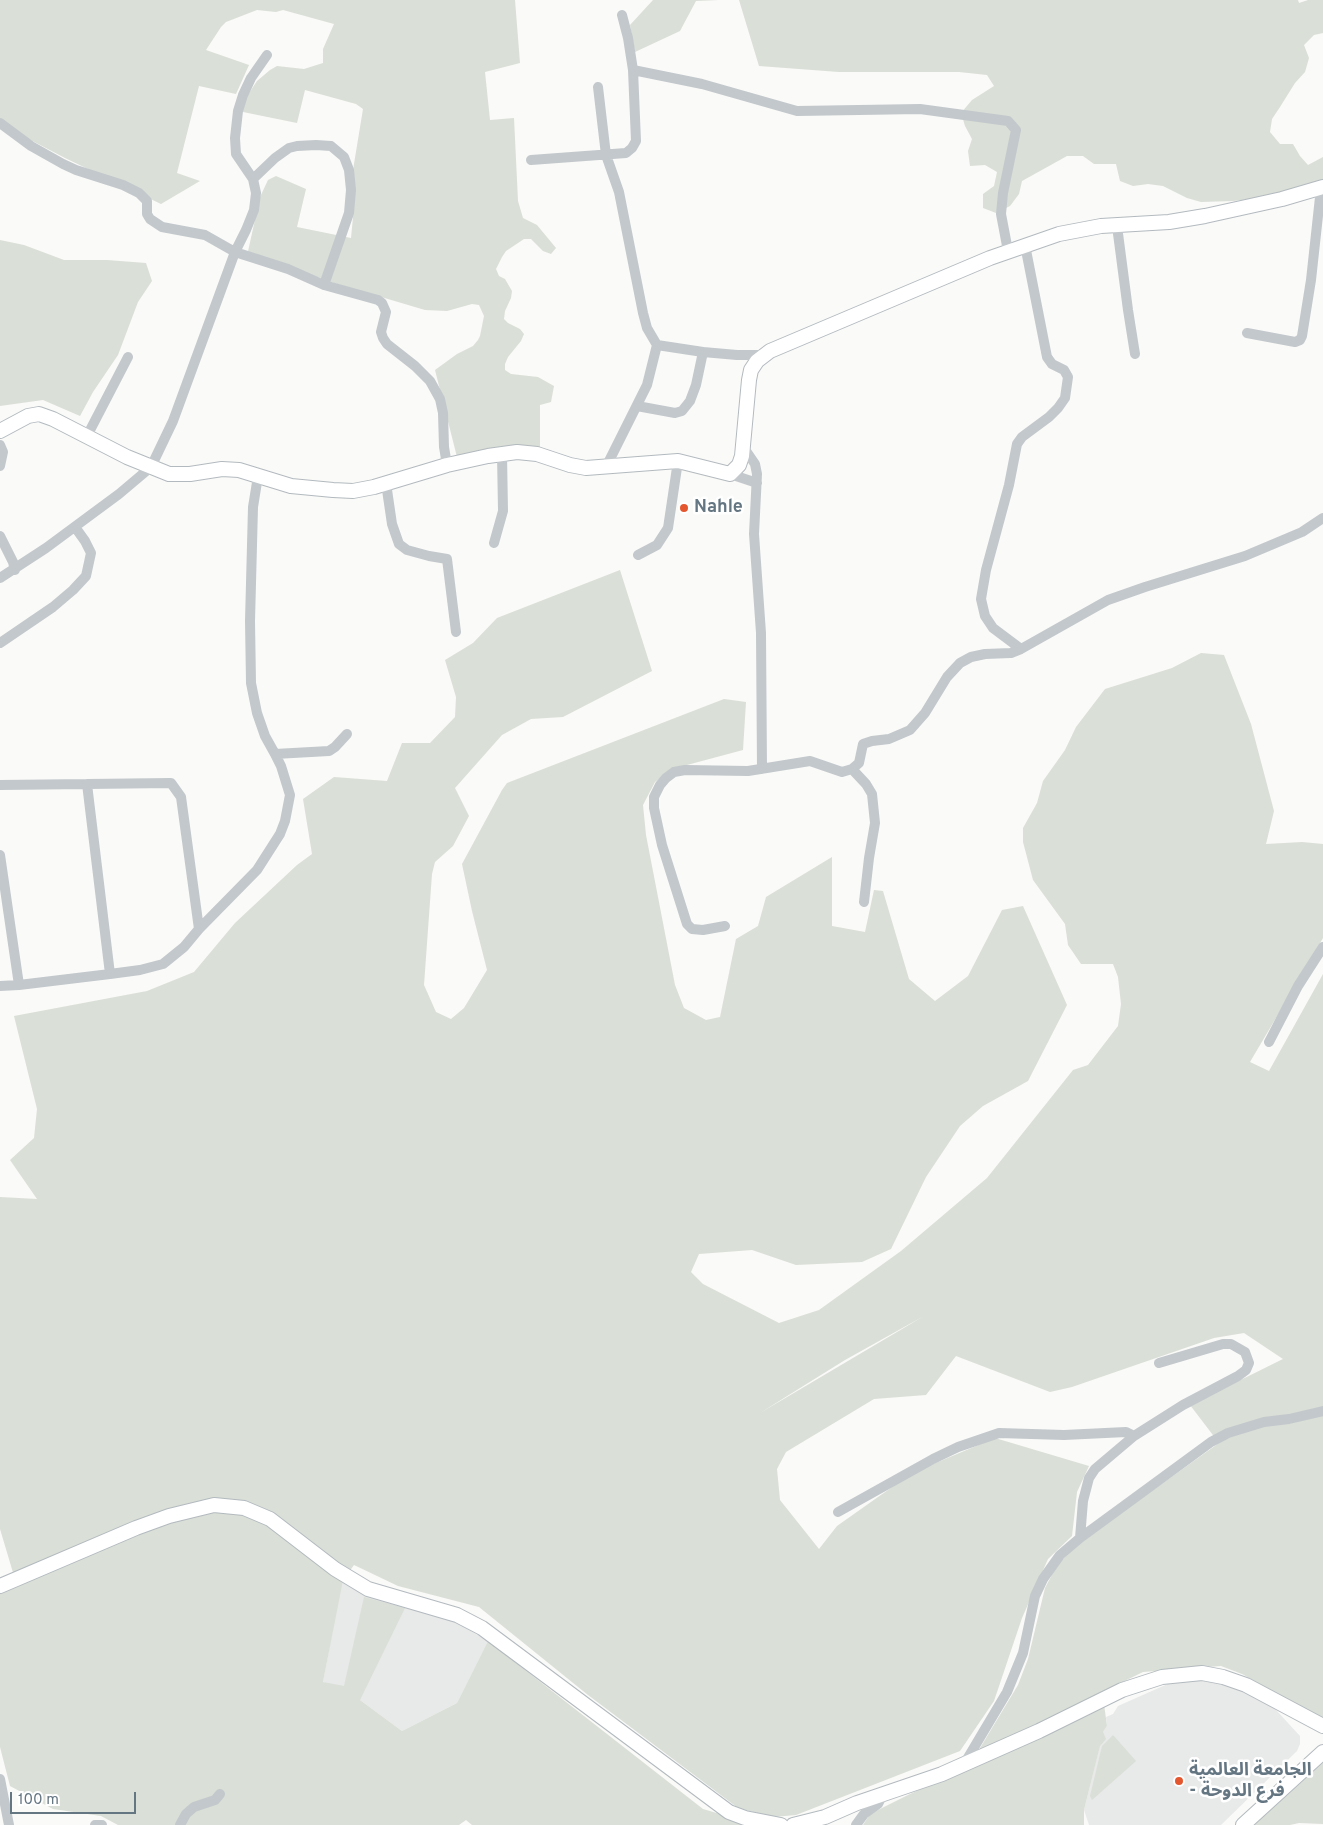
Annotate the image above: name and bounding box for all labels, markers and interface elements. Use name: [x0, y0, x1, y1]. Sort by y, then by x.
place label: Nahle: [694, 497, 743, 519]
marker: Nahle: [678, 502, 690, 514]
place label: الجامعة العالمية - فرع الدوحة: [1189, 1760, 1312, 1802]
marker: الجامعة العالمية - فرع الدوحة: [1173, 1775, 1185, 1787]
scale bar: [12, 1782, 139, 1814]
text: 100 m: [18, 1791, 59, 1810]

